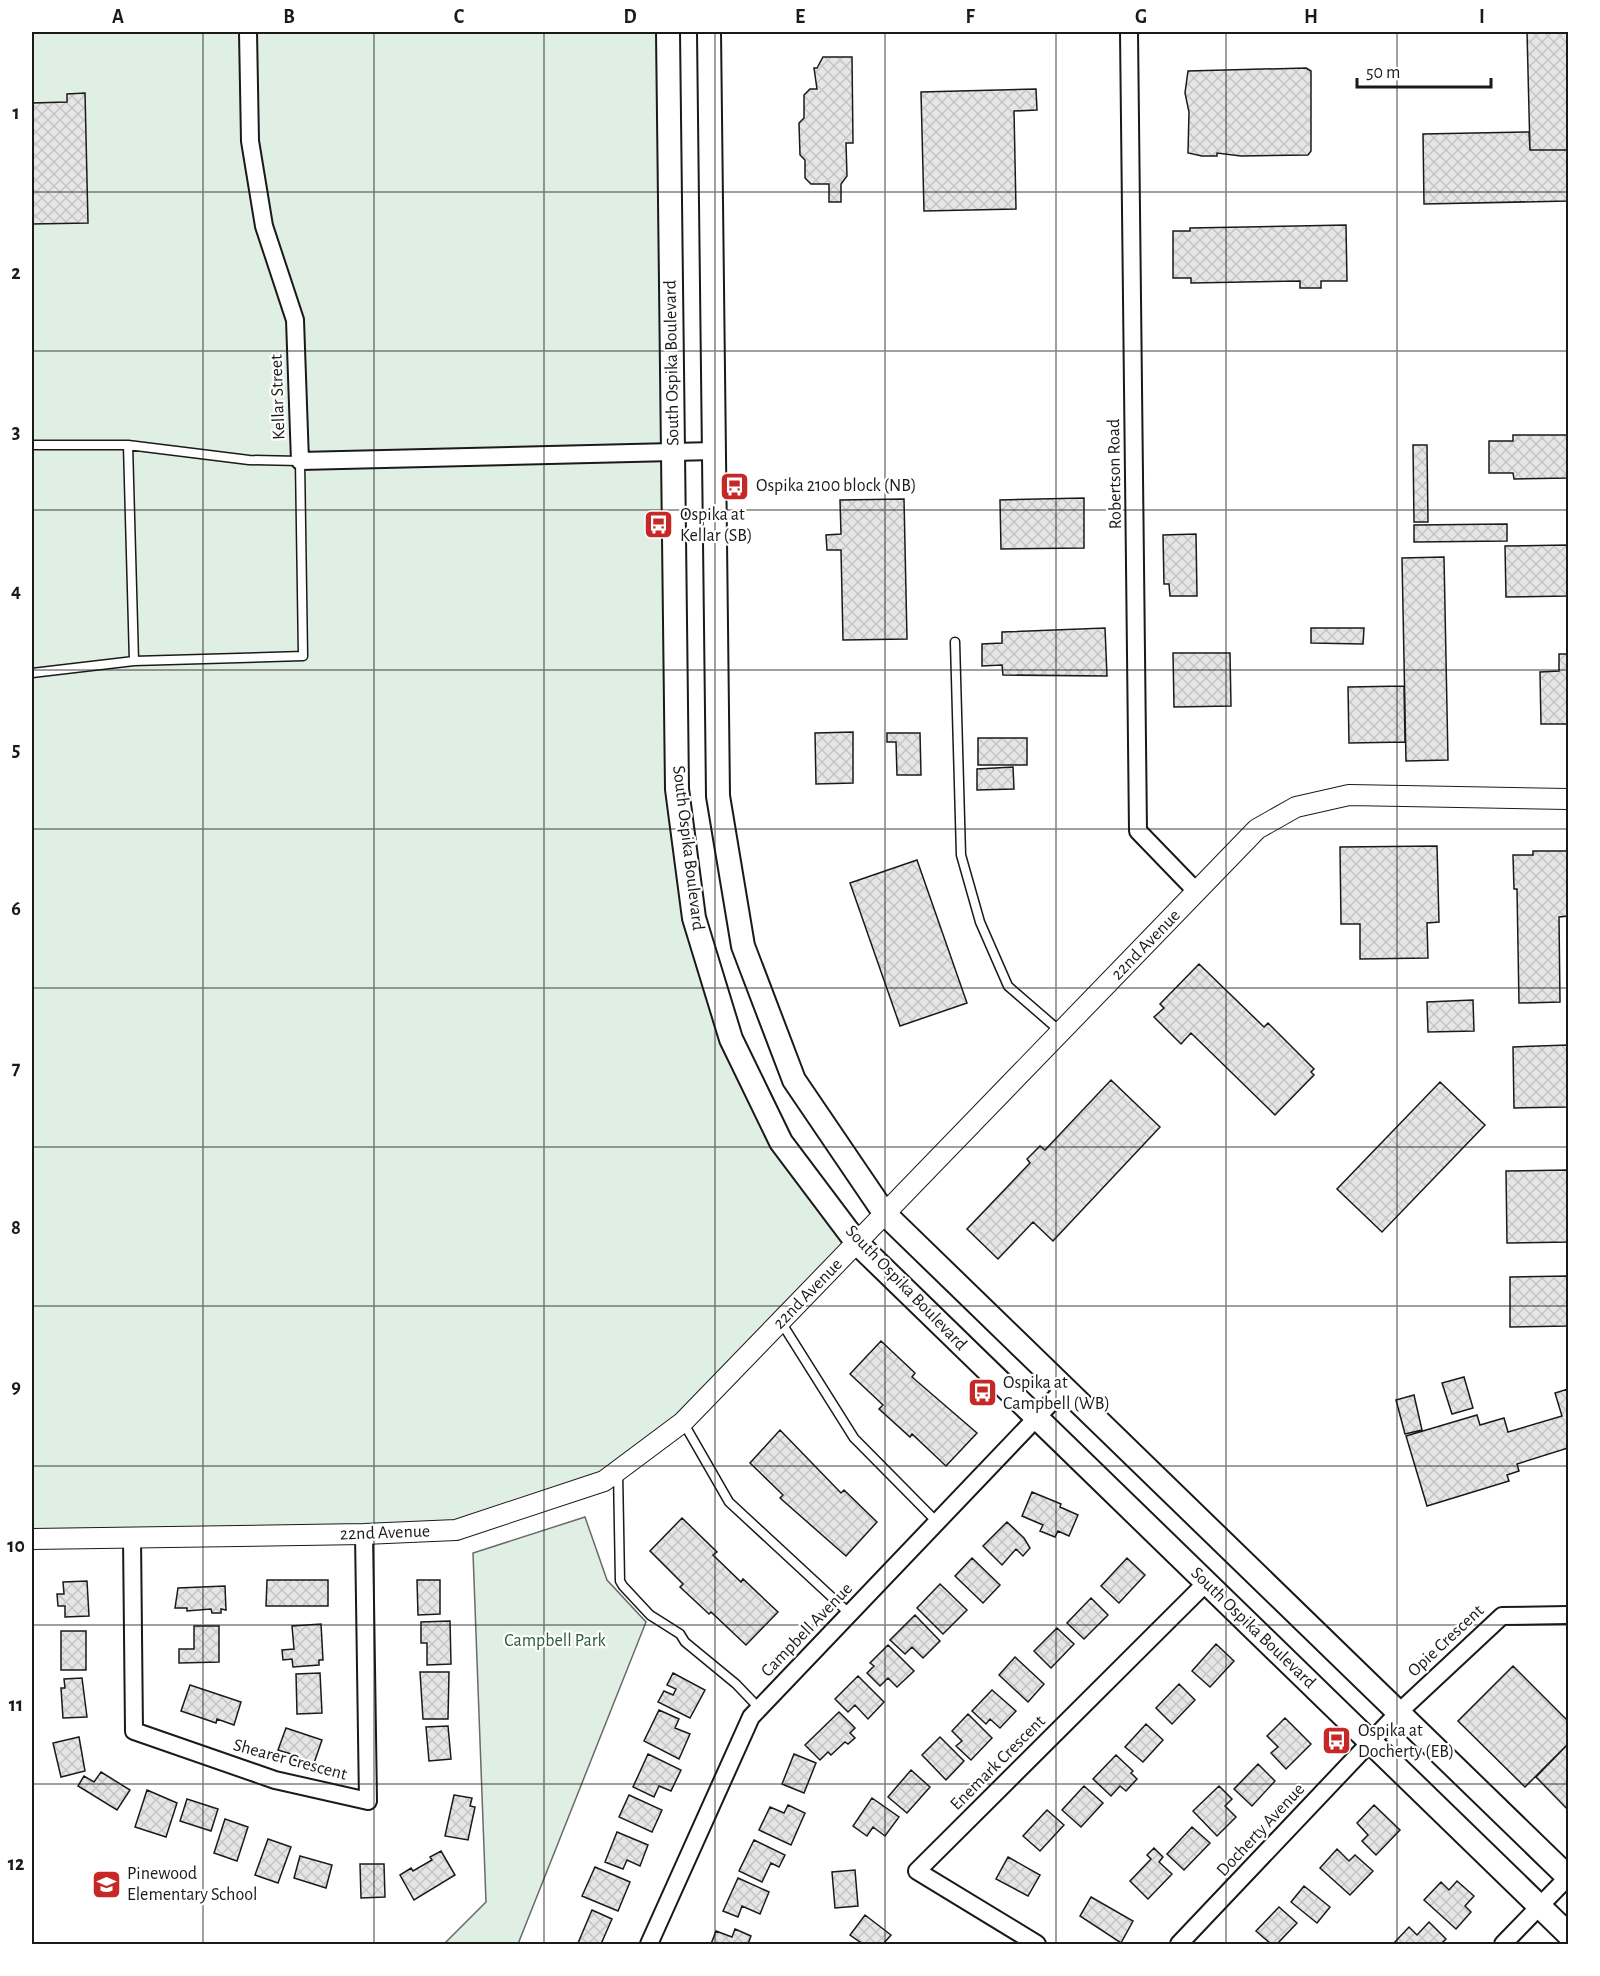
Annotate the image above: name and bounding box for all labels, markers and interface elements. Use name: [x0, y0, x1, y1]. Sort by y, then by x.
text: A: [112, 7, 124, 27]
text: B: [283, 7, 295, 27]
text: C: [454, 7, 465, 27]
text: D: [623, 7, 637, 27]
text: E: [795, 7, 805, 27]
text: F: [965, 7, 975, 27]
text: G: [1135, 7, 1147, 27]
text: H: [1304, 7, 1318, 27]
text: I: [1479, 7, 1485, 27]
scale bar: [1357, 51, 1490, 89]
text: 50 m: [1366, 64, 1400, 82]
text: 1: [12, 103, 20, 123]
text: 2: [11, 263, 21, 283]
street label: South Ospika Boulevard: [662, 280, 682, 446]
street label: Kellar Street: [267, 354, 288, 440]
street label: Robertson Road: [1105, 419, 1125, 529]
text: 3: [12, 422, 20, 442]
bus stop icon: Ospika 2100 block (NB): [719, 470, 751, 502]
place label: Ospika 2100 block (NB): [756, 477, 916, 495]
place label: Ospika at Kellar (SB): [680, 506, 752, 545]
bus stop icon: Ospika at Kellar (SB): [643, 509, 675, 541]
text: 4: [11, 581, 21, 601]
text: 5: [12, 740, 20, 760]
street label: South Ospika Boulevard: [669, 765, 707, 931]
text: 6: [11, 899, 21, 919]
street label: 22nd Avenue: [1108, 906, 1184, 984]
text: 7: [12, 1058, 21, 1078]
text: 8: [11, 1218, 21, 1238]
street label: South Ospika Boulevard: [842, 1222, 970, 1354]
street label: 22nd Avenue: [770, 1255, 846, 1333]
place label: Ospika at Campbell (WB): [1003, 1374, 1110, 1413]
text: 9: [11, 1377, 21, 1397]
bus stop icon: Ospika at Campbell (WB): [966, 1377, 998, 1409]
street label: 22nd Avenue: [339, 1522, 431, 1544]
text: 10: [7, 1536, 25, 1556]
street label: South Ospika Boulevard: [1187, 1564, 1319, 1692]
street label: Campbell Avenue: [758, 1580, 856, 1680]
street label: Opie Crescent: [1405, 1601, 1488, 1680]
park label: Campbell Park: [504, 1632, 607, 1650]
text: 11: [9, 1695, 23, 1715]
street label: Enemark Crescent: [947, 1712, 1049, 1814]
place label: Ospika at Docherty (EB): [1358, 1722, 1454, 1761]
bus stop icon: Ospika at Docherty (EB): [1321, 1725, 1353, 1757]
street label: Shearer Crescent: [231, 1736, 349, 1784]
street label: Docherty Avenue: [1214, 1780, 1308, 1880]
text: 12: [8, 1854, 24, 1874]
place label: Pinewood Elementary School: [127, 1865, 258, 1904]
school or university icon: Pinewood Elementary School: [90, 1868, 122, 1900]

